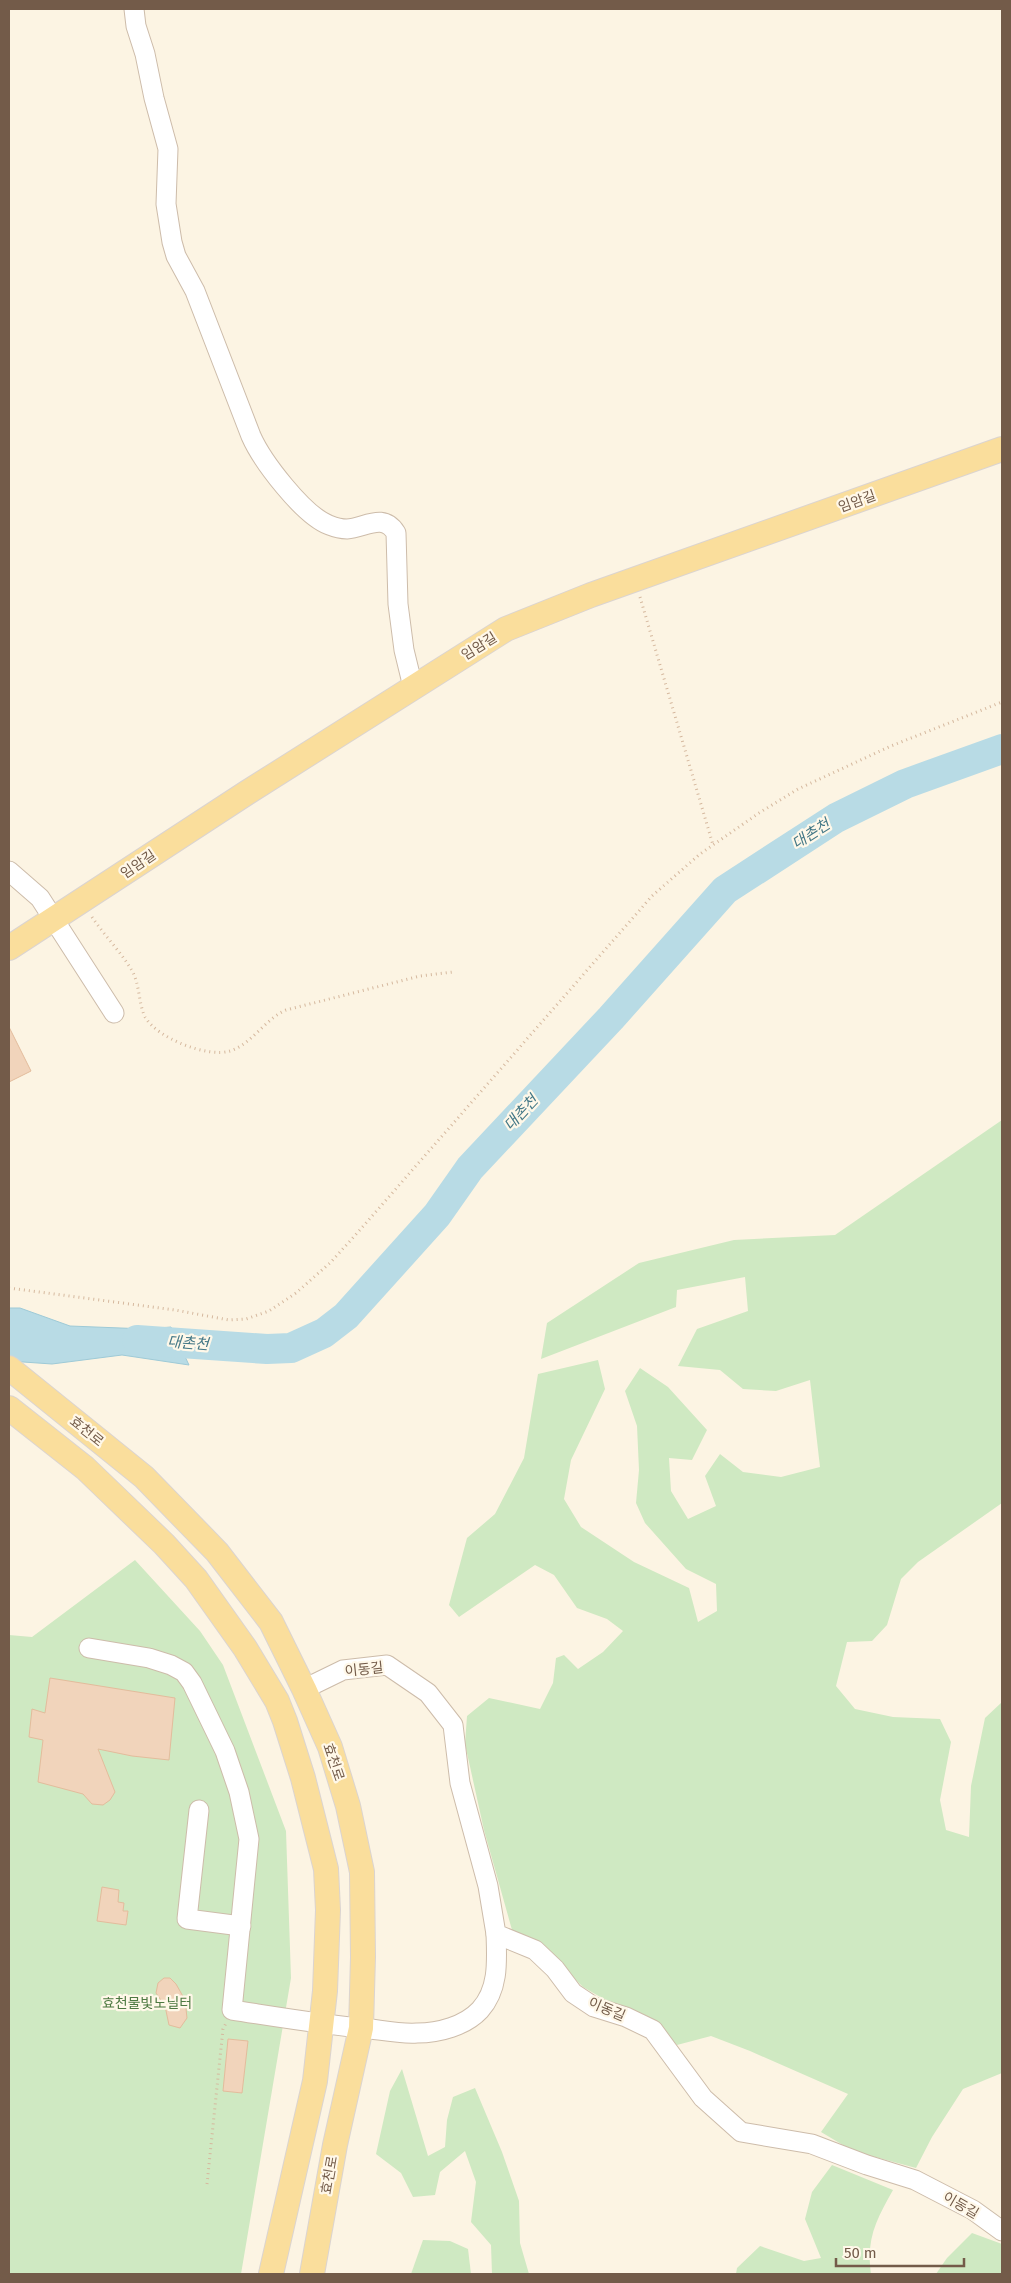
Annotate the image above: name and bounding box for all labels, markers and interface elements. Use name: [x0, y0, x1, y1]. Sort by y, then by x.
street label: 임암길: [836, 487, 878, 516]
street label: 임암길: [458, 629, 500, 664]
water label: 대촌천: [789, 814, 835, 853]
street label: 임암길: [118, 847, 159, 882]
water label: 대촌천: [500, 1090, 543, 1134]
water label: 대촌천: [167, 1333, 211, 1354]
street label: 효천로: [66, 1413, 107, 1450]
street label: 이동길: [344, 1659, 384, 1680]
street label: 효천로: [319, 1741, 348, 1783]
street label: 이동길: [586, 1994, 628, 2025]
park label: 효천물빛노닐터: [102, 1995, 192, 2012]
street label: 효천로: [318, 2154, 341, 2196]
street label: 이동길: [940, 2188, 982, 2222]
scale bar: [836, 2236, 964, 2268]
text: 50 m: [844, 2244, 877, 2262]

